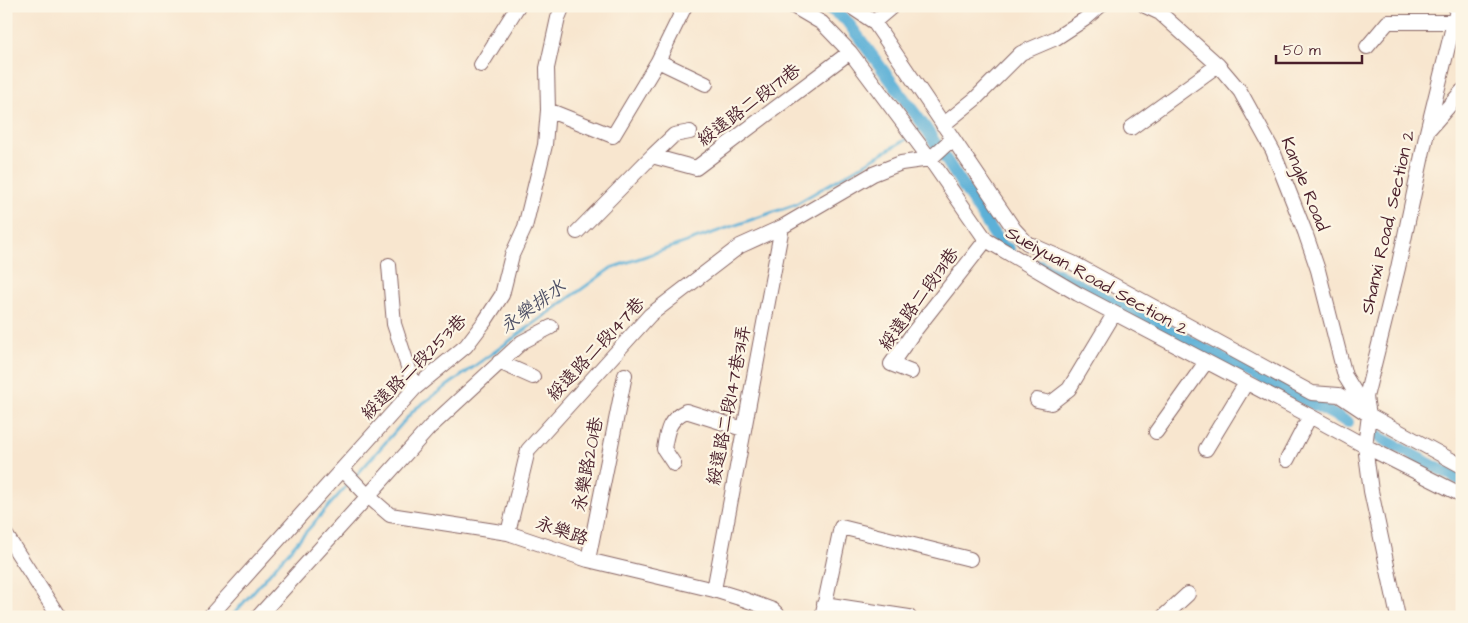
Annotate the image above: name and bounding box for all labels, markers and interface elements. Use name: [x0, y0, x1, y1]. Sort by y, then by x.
scale bar: [1276, 32, 1362, 64]
text: 50 m: [1283, 40, 1321, 61]
street label: 綏遠路二段171巷: [692, 58, 806, 152]
street label: Shanxi Road, Section 2: [1355, 127, 1421, 316]
street label: Kangle Road: [1274, 133, 1335, 235]
street label: Sueiyuan Road Section 2: [1001, 220, 1194, 343]
street label: 綏遠路二段131巷: [873, 242, 965, 356]
water label: 永樂排水: [494, 273, 572, 340]
street label: 綏遠路二段147巷: [541, 292, 651, 406]
street label: 綏遠路二段253巷: [356, 309, 472, 425]
street label: 綏遠路二段147巷31弄: [701, 323, 757, 487]
street label: 永樂路201巷: [567, 415, 609, 513]
street label: 永樂路: [532, 510, 592, 552]

